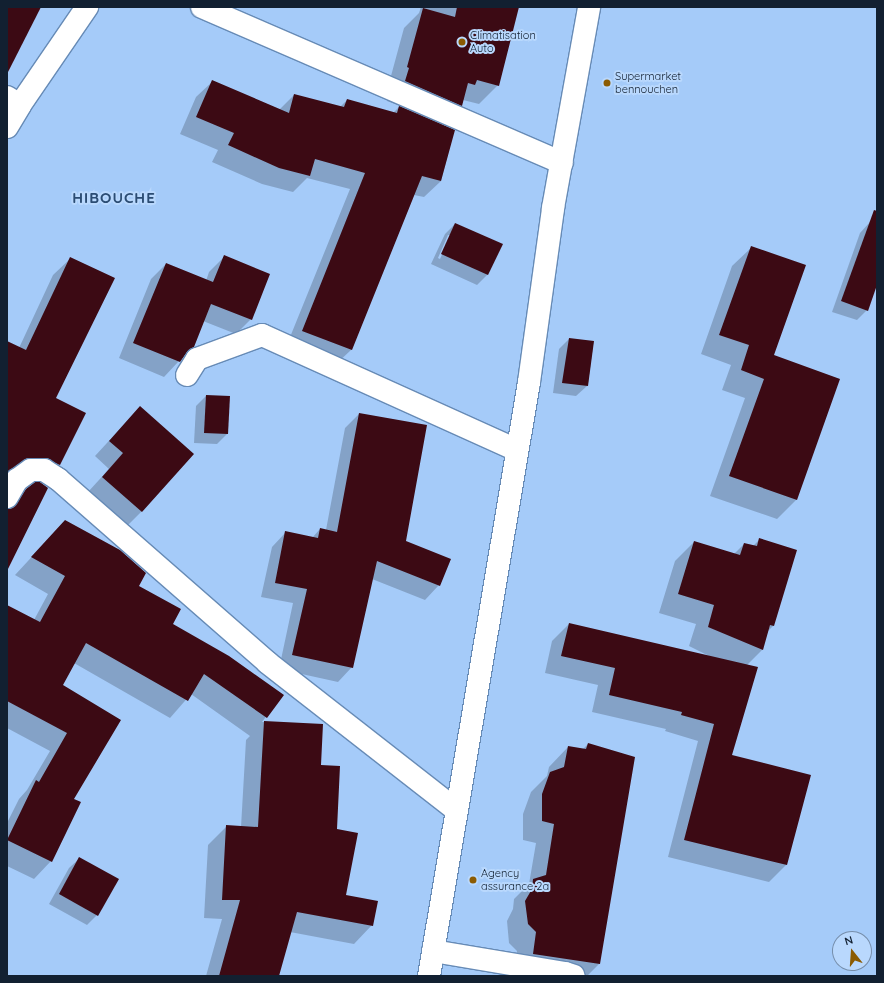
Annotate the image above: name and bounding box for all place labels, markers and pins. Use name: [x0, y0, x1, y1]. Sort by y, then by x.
place label: Climatisation Auto: [470, 29, 536, 55]
marker: Climatisation Auto: [457, 37, 467, 47]
place label: Supermarket bennouchen: [615, 70, 681, 96]
marker: Supermarket bennouchen: [602, 78, 612, 88]
place label: Agency assurance 2a: [481, 867, 549, 893]
marker: Agency assurance 2a: [468, 875, 478, 885]

